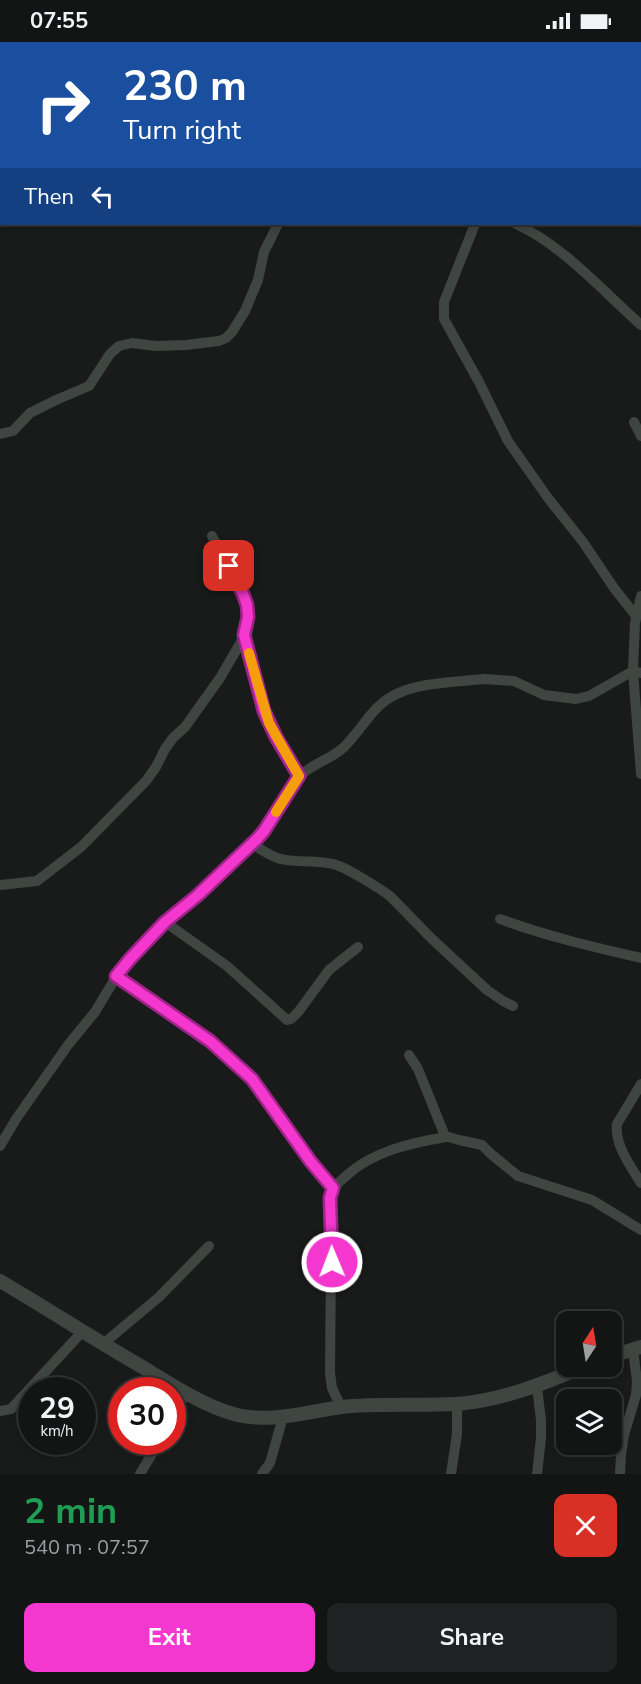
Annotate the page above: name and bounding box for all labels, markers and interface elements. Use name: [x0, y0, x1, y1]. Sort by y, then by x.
text: 07:55: [30, 6, 88, 36]
text: 230 m: [123, 58, 247, 115]
icon: right: [24, 66, 102, 144]
text: Turn right: [123, 112, 241, 149]
icon: left: [86, 180, 119, 213]
text: Then: [24, 182, 74, 212]
pin: [203, 540, 254, 591]
icon: arrive: [212, 549, 245, 582]
position arrow: [300, 1230, 364, 1294]
north arrow: [556, 1311, 622, 1377]
map controls: [556, 1311, 622, 1455]
speed limit sign: 30: [108, 1377, 186, 1455]
text: 29: [39, 1388, 75, 1429]
button: layers: [556, 1389, 622, 1455]
text: km/h: [40, 1421, 74, 1441]
text: 2 min: [24, 1487, 117, 1536]
button: close: [554, 1494, 617, 1557]
text: 540 m · 07:57: [24, 1534, 150, 1561]
button: Exit: [24, 1603, 315, 1672]
button: Share: [327, 1603, 617, 1672]

